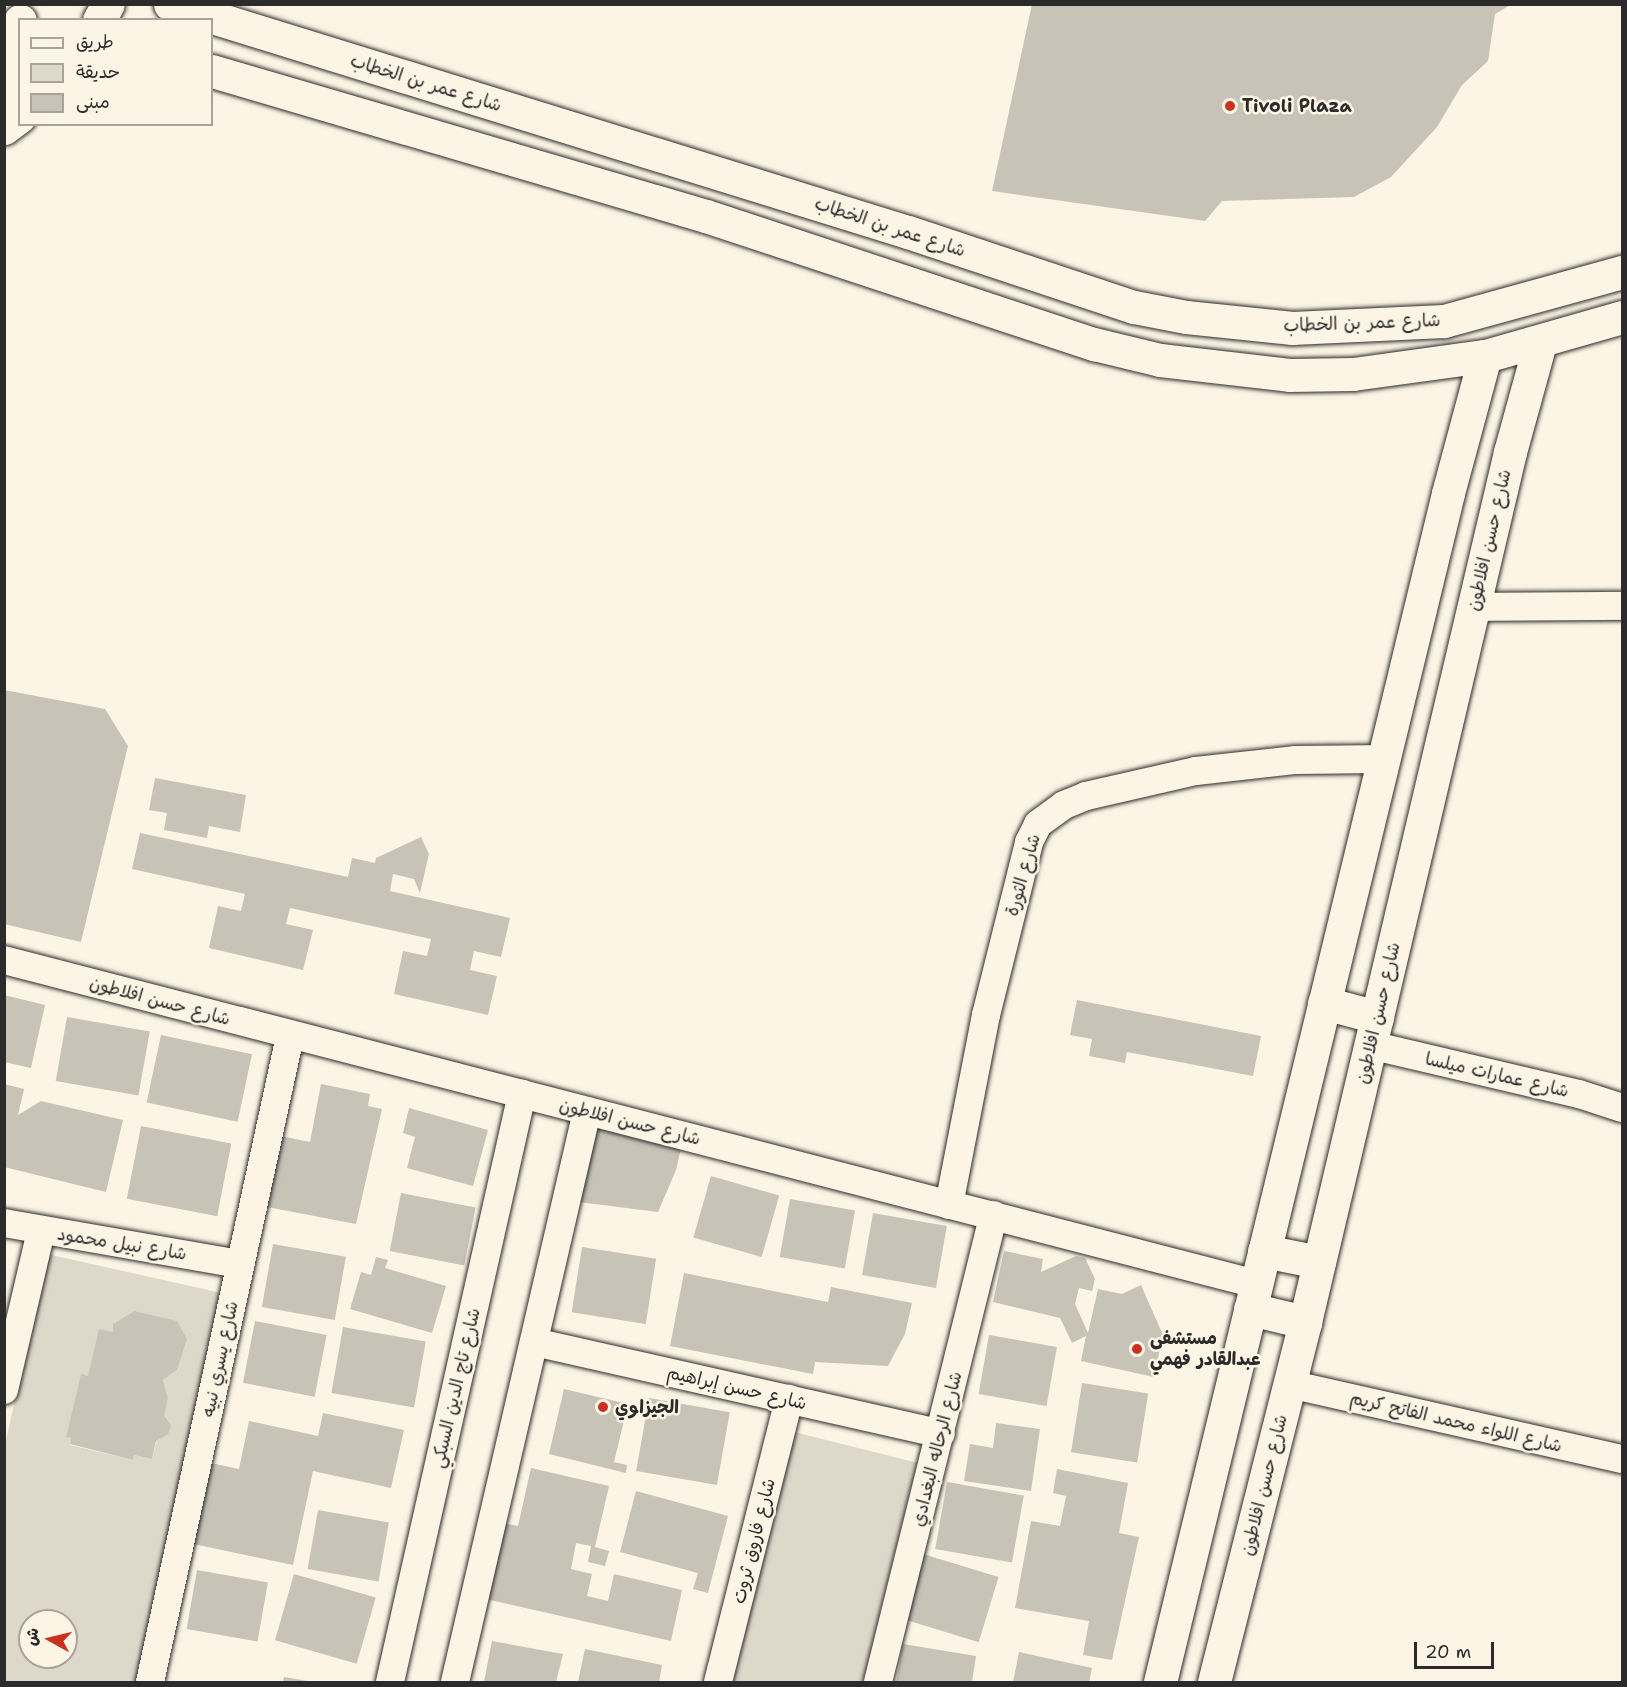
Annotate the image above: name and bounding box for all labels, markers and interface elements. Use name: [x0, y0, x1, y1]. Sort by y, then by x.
legend: [18, 18, 213, 126]
text: طريق: [76, 30, 114, 54]
street label: شارع عمر بن الخطاب: [348, 50, 504, 116]
text: حديقة: [76, 60, 120, 84]
text: مبنى: [76, 90, 110, 114]
place label: Tivoli Plaza: [1242, 95, 1352, 117]
marker: Tivoli Plaza: [1223, 99, 1237, 113]
street label: شارع عمر بن الخطاب: [812, 192, 968, 262]
street label: شارع عمر بن الخطاب: [1283, 309, 1441, 337]
street label: شارع حسن افلاطون: [1462, 467, 1516, 613]
street label: شارع الثورة: [1001, 831, 1045, 919]
street label: شارع حسن افلاطون: [1351, 940, 1405, 1086]
street label: شارع حسن افلاطون: [87, 972, 233, 1030]
street label: شارع عمارات ميلسا: [1423, 1048, 1571, 1102]
street label: شارع حسن افلاطون: [557, 1094, 703, 1150]
street label: شارع نبيل محمود: [56, 1223, 188, 1265]
street label: شارع يسري نبيه: [197, 1299, 243, 1419]
street label: شارع تاج الدين السبكي: [427, 1306, 485, 1470]
place label: مستشفى عبدالقادر فهمي: [1150, 1328, 1260, 1370]
marker: مستشفى عبدالقادر فهمي: [1128, 1340, 1146, 1358]
street label: شارع حسن إبراهيم: [665, 1361, 809, 1415]
street label: شارع الرحاله البغدادي: [907, 1369, 967, 1529]
street label: شارع اللواء محمد الفاتح كريم: [1348, 1387, 1564, 1457]
place label: الجيزاوي: [615, 1396, 679, 1418]
marker: الجيزاوي: [596, 1400, 610, 1414]
street label: شارع حسن افلاطون: [1236, 1412, 1292, 1558]
street label: شارع فاروق ثروت: [728, 1476, 780, 1606]
north arrow: [18, 1609, 78, 1669]
text: ش: [20, 1627, 43, 1647]
scale bar: [1417, 1630, 1496, 1668]
text: 20 m: [1425, 1640, 1471, 1664]

